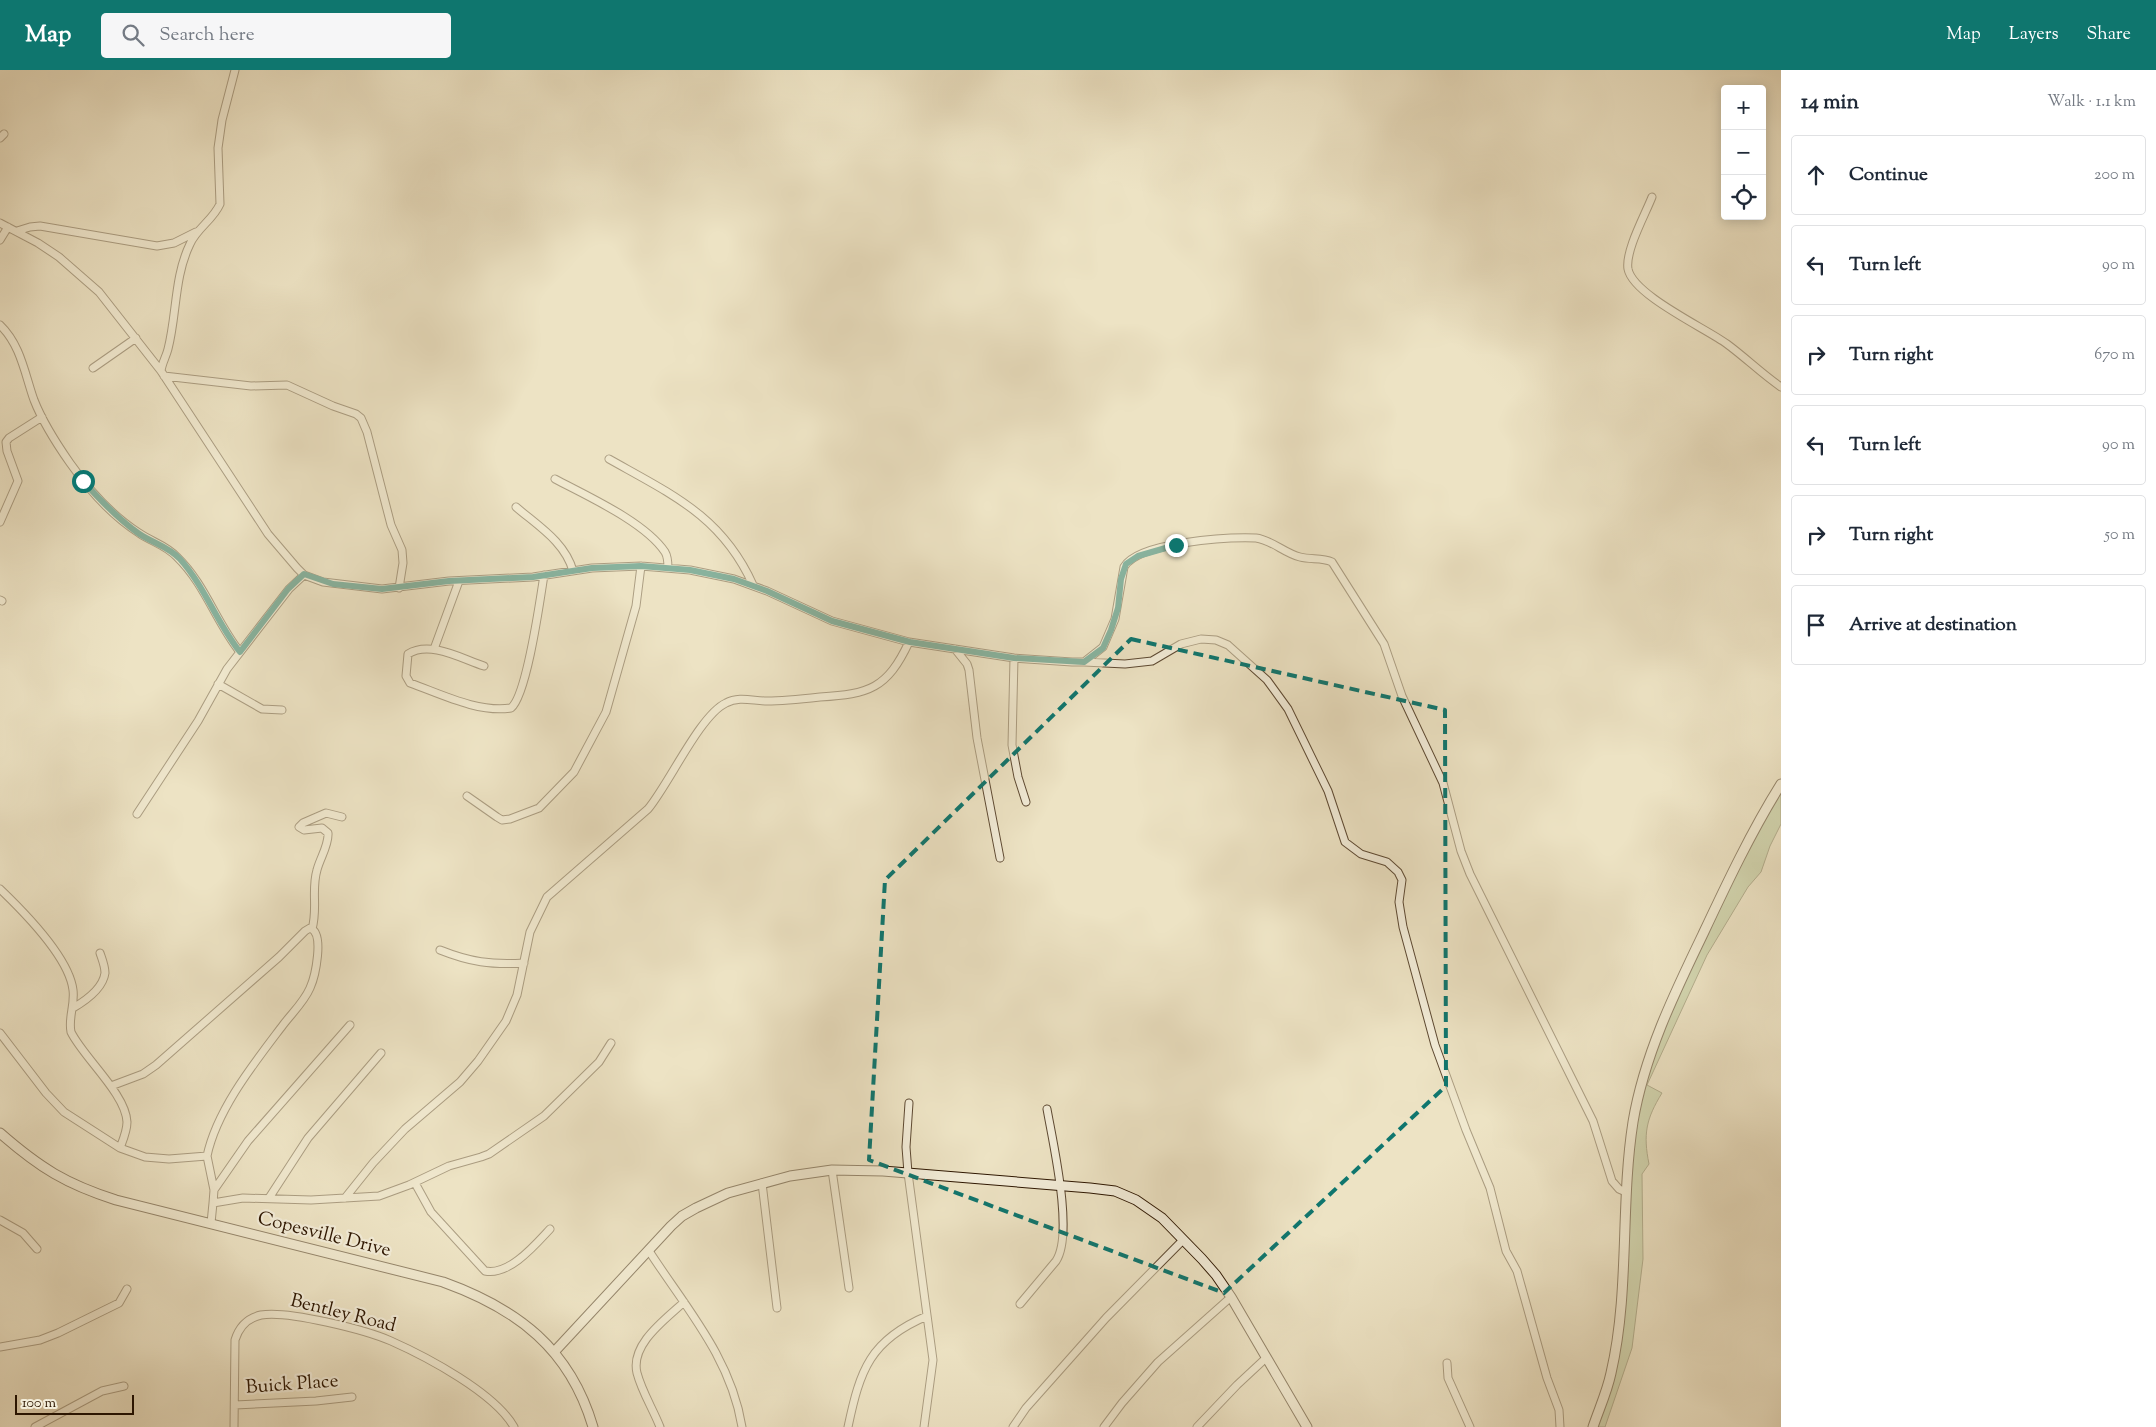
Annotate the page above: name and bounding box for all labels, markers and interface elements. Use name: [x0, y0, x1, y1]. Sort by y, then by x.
search box: [101, 13, 451, 58]
text: Map: [25, 18, 71, 52]
icon: search: [119, 21, 147, 49]
text: Search here: [159, 22, 255, 49]
text: Map: [1946, 22, 1981, 48]
text: Layers: [2009, 22, 2059, 48]
text: Share: [2087, 22, 2131, 48]
map controls: [1721, 85, 1766, 220]
button: +: [1721, 85, 1766, 130]
text: 14 min: [1801, 88, 1859, 118]
text: Walk · 1.1 km: [2047, 91, 2136, 114]
button: −: [1721, 130, 1766, 175]
icon: ahead: [1802, 161, 1830, 189]
text: Continue: [1849, 162, 1928, 189]
text: 200 m: [2094, 164, 2135, 187]
button: locate: [1721, 175, 1766, 220]
icon: left: [1802, 251, 1830, 279]
text: Turn left: [1849, 252, 1921, 279]
text: 90 m: [2102, 254, 2135, 277]
icon: right: [1802, 341, 1830, 369]
text: Turn right: [1849, 342, 1933, 369]
text: 670 m: [2094, 344, 2135, 367]
icon: left: [1802, 431, 1830, 459]
text: Turn left: [1849, 432, 1921, 459]
text: 90 m: [2102, 434, 2135, 457]
route start: [72, 470, 95, 493]
icon: right: [1802, 521, 1830, 549]
text: Turn right: [1849, 522, 1933, 549]
text: 50 m: [2104, 524, 2135, 547]
route end: [1165, 534, 1188, 557]
icon: arrive: [1802, 611, 1830, 639]
text: Arrive at destination: [1849, 612, 2017, 639]
street label: Copesville Drive: [255, 1205, 393, 1265]
street label: Bentley Road: [287, 1288, 399, 1340]
street label: Buick Place: [245, 1368, 340, 1402]
scale bar: [15, 1392, 134, 1415]
text: 100 m: [22, 1394, 56, 1414]

